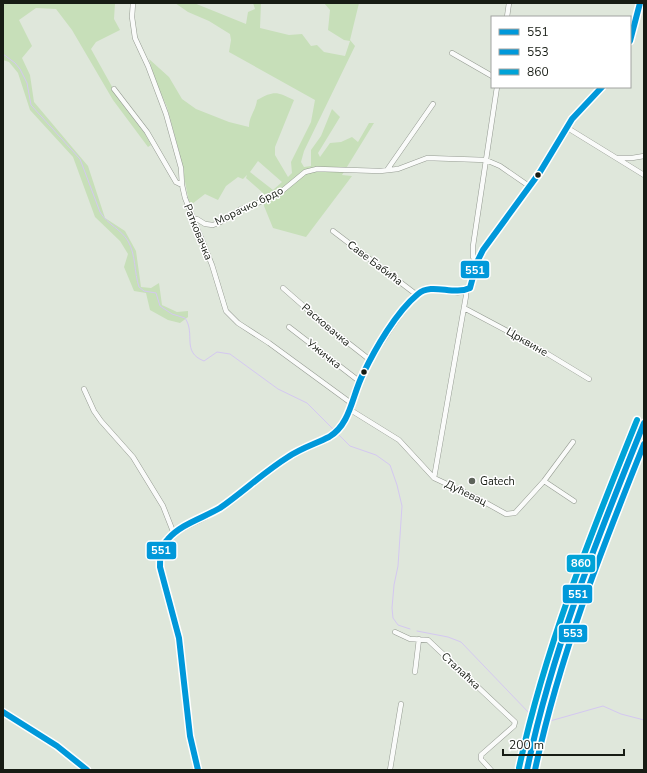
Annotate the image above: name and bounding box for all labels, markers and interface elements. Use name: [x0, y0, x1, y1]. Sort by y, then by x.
legend: [491, 16, 631, 88]
text: 551: [527, 24, 549, 40]
text: 553: [527, 44, 549, 60]
text: 860: [527, 64, 549, 80]
unlabelled marker: [533, 170, 543, 180]
street label: Морачко брдо: [212, 183, 286, 229]
street label: Ратковачка: [180, 202, 216, 262]
street label: Саве Бабића: [344, 237, 406, 289]
line badge: 551: [460, 260, 490, 279]
text: 551: [465, 263, 485, 278]
street label: Расковачка: [298, 300, 354, 350]
street label: Црквине: [503, 324, 551, 360]
street label: Ужичка: [303, 335, 344, 372]
unlabelled marker: [359, 367, 369, 377]
place label: Gatech: [480, 474, 515, 489]
street label: Дућевац: [443, 476, 490, 510]
marker: Gatech: [467, 476, 477, 486]
line badge: 551: [146, 541, 177, 560]
text: 551: [151, 543, 171, 558]
line badge: 860: [566, 554, 596, 573]
text: 860: [571, 556, 591, 571]
line badge: 551: [562, 584, 593, 604]
text: 551: [568, 587, 588, 602]
line badge: 553: [558, 624, 588, 643]
text: 553: [563, 626, 583, 641]
street label: Сталаћка: [438, 649, 484, 693]
scale bar: [503, 731, 624, 757]
text: 200 m: [509, 737, 544, 753]

